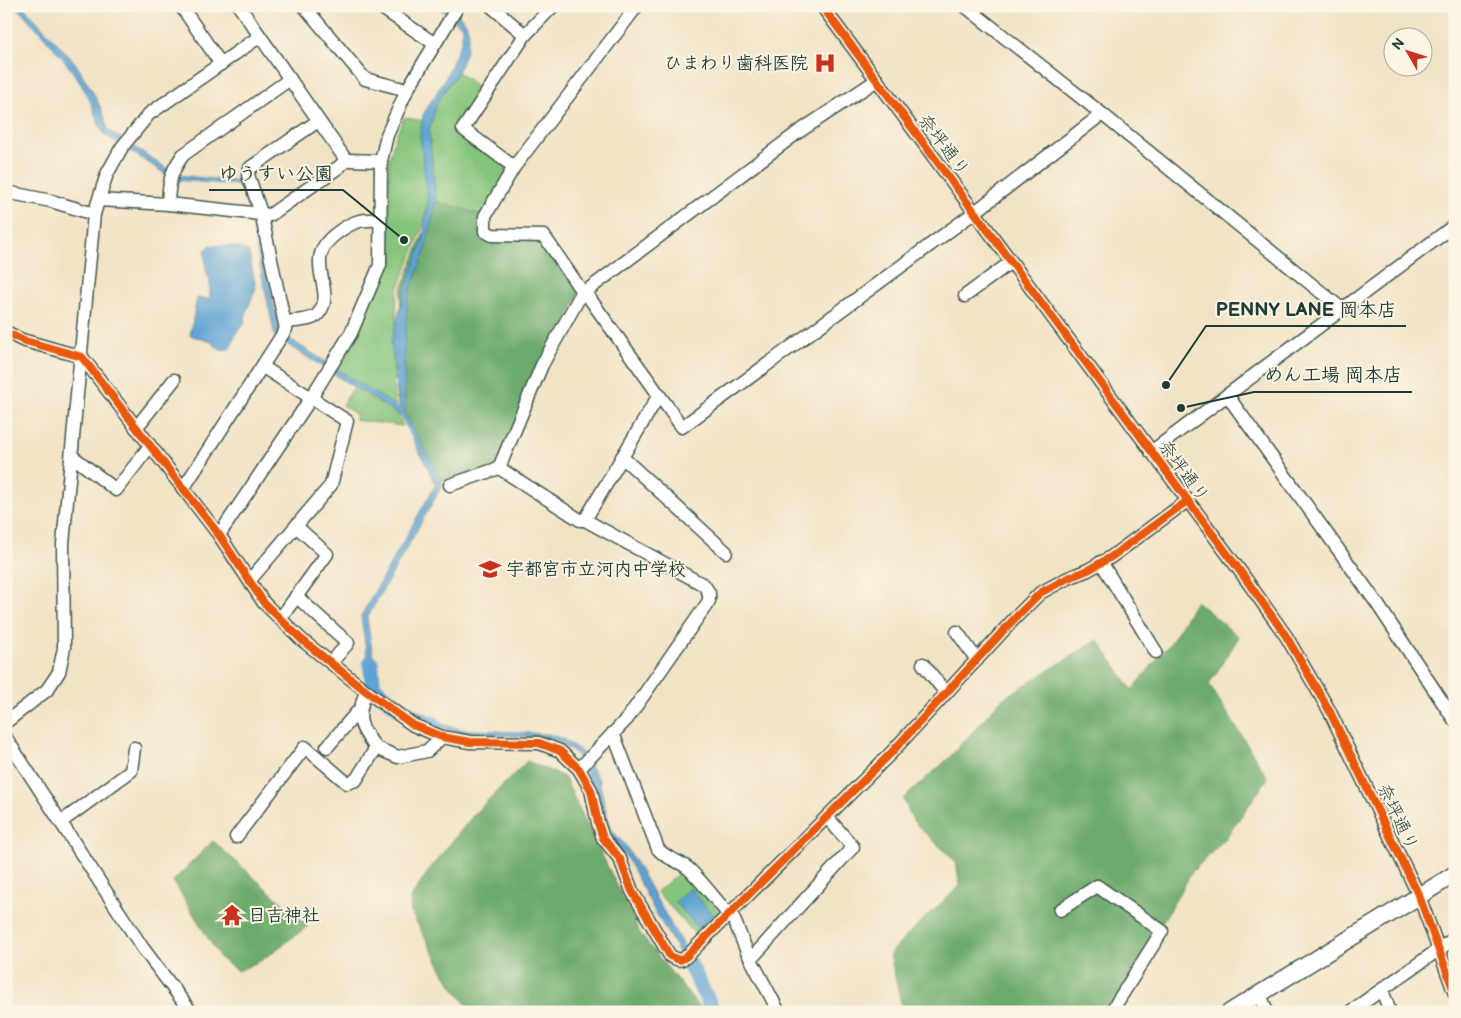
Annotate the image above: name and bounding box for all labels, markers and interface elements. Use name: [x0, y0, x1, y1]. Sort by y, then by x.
north arrow: [1384, 28, 1434, 78]
text: N: [1388, 35, 1408, 54]
hospital icon: ひまわり歯科医院: [812, 50, 838, 76]
place label: ひまわり歯科医院: [664, 53, 808, 74]
street label: 奈坪通り: [914, 110, 974, 180]
callout: ゆうすい公園: [209, 156, 343, 190]
text: ゆうすい公園: [219, 163, 333, 186]
callout: PENNY LANE 岡本店: [1206, 292, 1406, 326]
text: PENNY LANE 岡本店: [1216, 299, 1396, 322]
callout: めん工場 岡本店: [1254, 358, 1412, 392]
text: めん工場 岡本店: [1264, 364, 1402, 387]
street label: 奈坪通り: [1154, 436, 1213, 507]
school or university icon: 宇都宮市立河内中学校: [477, 556, 503, 582]
place label: 宇都宮市立河内中学校: [506, 559, 686, 580]
street label: 奈坪通り: [1373, 780, 1422, 854]
temple icon: 日吉神社: [219, 902, 245, 928]
place label: 日吉神社: [248, 905, 320, 926]

